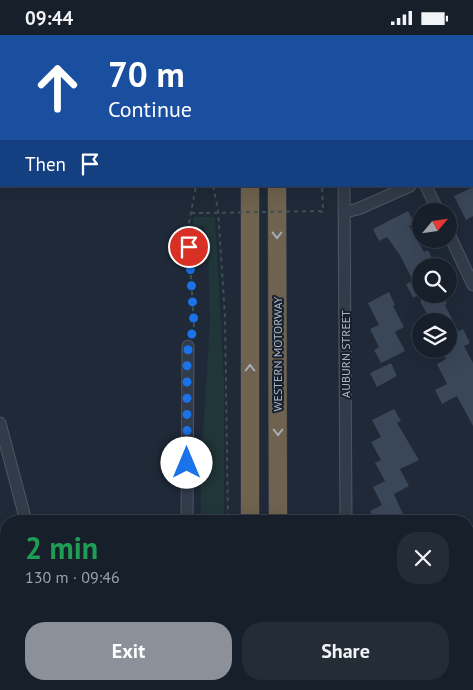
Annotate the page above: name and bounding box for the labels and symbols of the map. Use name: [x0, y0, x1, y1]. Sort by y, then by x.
north arrow: [412, 203, 458, 247]
pin: [168, 226, 210, 268]
one-way arrow: [272, 232, 282, 239]
street label: WESTERN MOTORWAY: [270, 296, 285, 411]
street label: AUBURN STREET: [338, 310, 353, 398]
one-way arrow: [245, 363, 255, 371]
one-way arrow: [273, 429, 283, 437]
position arrow: [160, 436, 212, 488]

